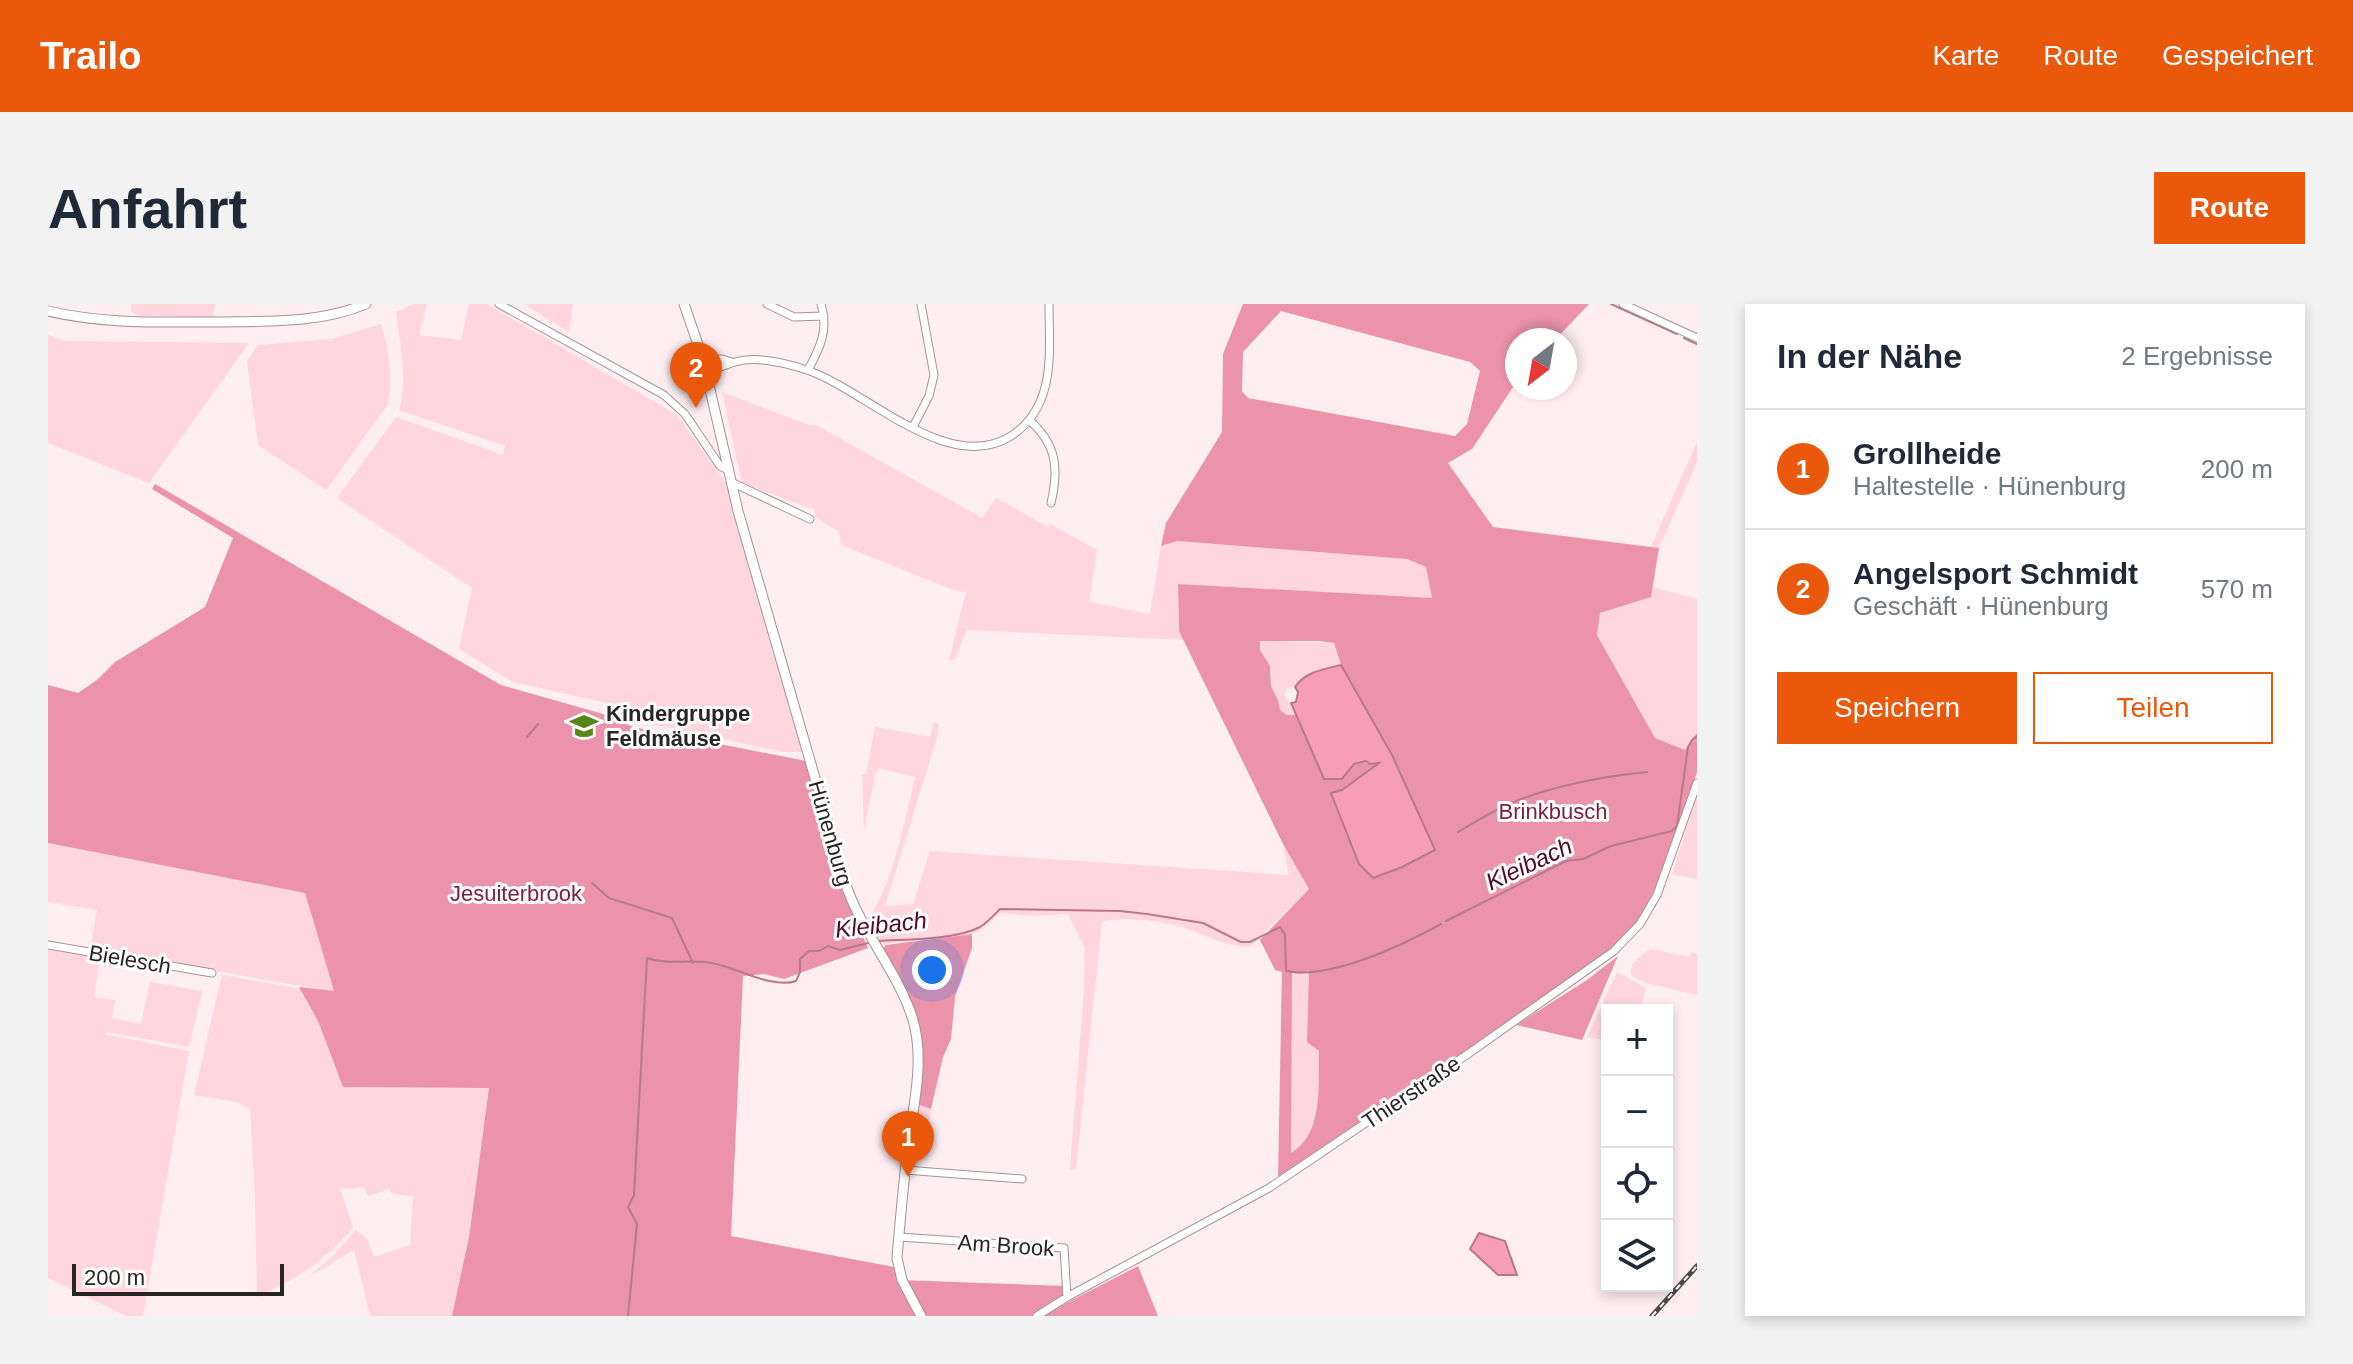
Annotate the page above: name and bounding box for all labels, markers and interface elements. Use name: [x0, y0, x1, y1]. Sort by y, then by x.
text: Trailo: [40, 35, 141, 77]
text: Karte: [1932, 40, 1999, 71]
text: Route: [2043, 40, 2118, 71]
text: Gespeichert: [2162, 40, 2313, 71]
button: Route: [2154, 172, 2305, 244]
text: Anfahrt: [48, 177, 247, 240]
north arrow: [1505, 328, 1577, 400]
text: In der Nähe: [1777, 337, 1962, 375]
text: 2 Ergebnisse: [2121, 341, 2273, 371]
pin: 2: [670, 342, 722, 408]
text: Grollheide: [1853, 437, 2001, 470]
text: 1: [1796, 454, 1810, 484]
text: 200 m: [2201, 454, 2273, 484]
text: Haltestelle · Hünenburg: [1853, 471, 2126, 501]
text: Angelsport Schmidt: [1853, 557, 2138, 590]
text: 2: [1796, 574, 1810, 604]
text: 570 m: [2201, 574, 2273, 604]
text: Geschäft · Hünenburg: [1853, 591, 2109, 621]
button: Speichern: [1777, 672, 2017, 744]
button: Teilen: [2033, 672, 2273, 744]
place label: Kindergruppe Feldmäuse: [606, 701, 750, 751]
school or university icon: Kindergruppe Feldmäuse: [569, 711, 599, 741]
street label: Hünenburg: [803, 777, 858, 889]
park label: Brinkbusch: [1499, 799, 1607, 824]
water label: Kleibach: [1481, 832, 1576, 895]
park label: Jesuiterbrook: [450, 881, 583, 906]
water label: Kleibach: [834, 906, 928, 943]
street label: Bielesch: [87, 940, 173, 979]
your location: [912, 950, 952, 990]
map controls: [1601, 1004, 1673, 1292]
button: +: [1601, 1004, 1673, 1076]
street label: Thierstraße: [1358, 1051, 1465, 1134]
button: −: [1601, 1076, 1673, 1148]
pin: 1: [882, 1111, 934, 1177]
button: locate: [1601, 1148, 1673, 1220]
button: layers: [1601, 1220, 1673, 1292]
street label: Am Brook: [957, 1230, 1056, 1261]
scale bar: [72, 1260, 284, 1296]
text: 200 m: [84, 1265, 145, 1290]

